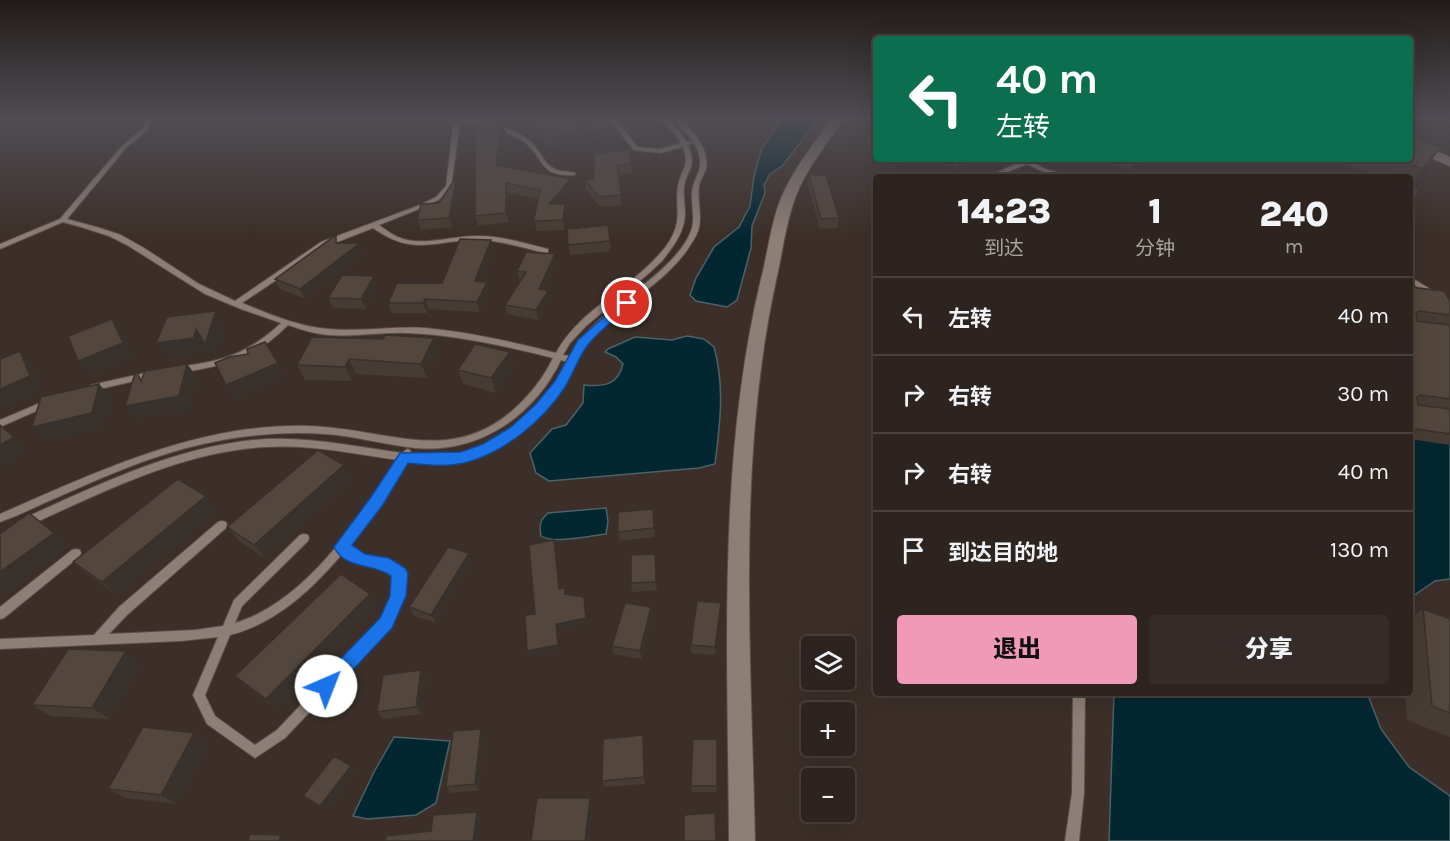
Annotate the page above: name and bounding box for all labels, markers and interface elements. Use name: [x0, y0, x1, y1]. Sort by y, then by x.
text: 40 m: [996, 54, 1098, 104]
icon: left: [897, 60, 975, 138]
text: 左转: [996, 111, 1050, 143]
text: 14:23: [957, 190, 1051, 232]
text: 1: [1148, 190, 1162, 232]
text: 240: [1259, 193, 1329, 235]
text: m: [1285, 235, 1303, 258]
text: 到达: [984, 237, 1024, 260]
text: 分钟: [1135, 237, 1175, 260]
pin: [601, 277, 652, 328]
icon: arrive: [610, 286, 643, 319]
icon: left: [897, 300, 930, 333]
text: 40 m: [1338, 303, 1389, 329]
text: 左转: [948, 306, 992, 332]
icon: right: [897, 378, 930, 411]
text: 30 m: [1337, 381, 1389, 407]
text: 右转: [948, 384, 992, 410]
icon: right: [897, 456, 930, 489]
text: 40 m: [1338, 459, 1389, 485]
text: 右转: [948, 462, 992, 488]
icon: arrive: [897, 534, 930, 567]
text: 130 m: [1330, 537, 1389, 563]
text: 到达目的地: [948, 540, 1058, 566]
button: 退出: [897, 615, 1137, 684]
button: 分享: [1149, 615, 1389, 684]
map controls: [801, 636, 855, 822]
button: layers: [801, 636, 855, 690]
position arrow: [294, 654, 358, 718]
button: +: [801, 702, 855, 756]
button: −: [801, 768, 855, 822]

